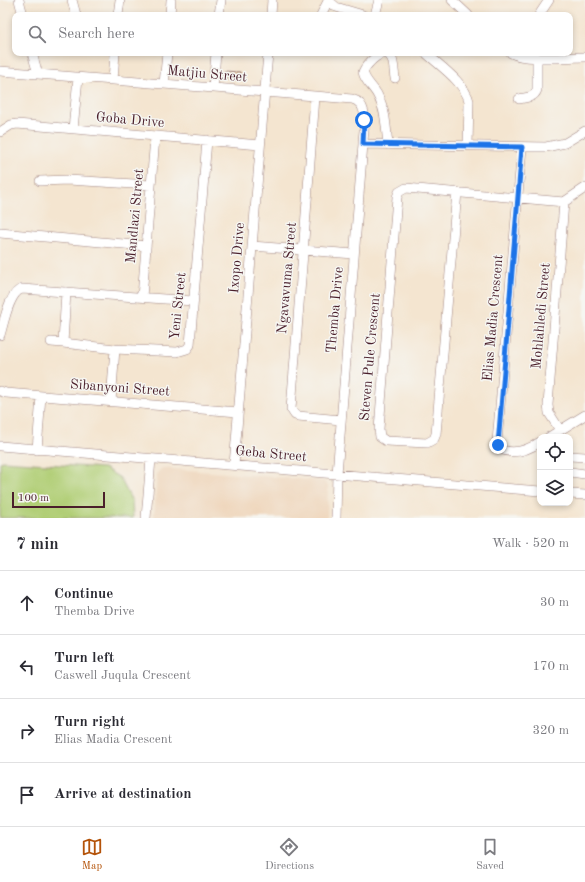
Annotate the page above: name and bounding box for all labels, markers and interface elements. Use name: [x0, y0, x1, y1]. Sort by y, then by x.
search box: [12, 12, 573, 56]
icon: search: [26, 23, 48, 45]
text: Search here: [58, 27, 135, 42]
street label: Matjiu Street: [166, 64, 248, 84]
street label: Goba Drive: [95, 110, 165, 130]
route start: [355, 111, 373, 129]
street label: Mandlazi Street: [124, 168, 146, 264]
street label: Ngavavuma Street: [275, 221, 299, 334]
street label: Ixopo Drive: [227, 222, 247, 294]
street label: Elias Madia Crescent: [480, 254, 506, 382]
street label: Mohlahledi Street: [529, 262, 553, 370]
street label: Themba Drive: [324, 266, 346, 354]
street label: Yeni Street: [167, 271, 189, 341]
street label: Steven Pule Crescent: [357, 292, 383, 422]
street label: Sibanyoni Street: [70, 378, 171, 398]
map controls: [537, 434, 573, 506]
button: locate: [537, 434, 573, 470]
route end: [489, 436, 507, 454]
street label: Geba Street: [235, 444, 307, 464]
button: layers: [537, 470, 573, 506]
scale bar: [12, 490, 105, 509]
text: 100 m: [18, 493, 49, 504]
text: 7 min: [16, 536, 59, 553]
text: Walk · 520 m: [492, 537, 569, 550]
text: Continue: [54, 587, 113, 602]
icon: ahead: [16, 592, 38, 614]
text: 30 m: [540, 596, 569, 609]
text: Themba Drive: [54, 605, 135, 618]
text: Turn left: [54, 651, 114, 666]
icon: left: [16, 656, 38, 678]
text: 170 m: [532, 660, 569, 673]
text: Caswell Juqula Crescent: [54, 669, 191, 682]
text: Turn right: [54, 715, 125, 730]
icon: right: [16, 720, 38, 742]
text: 320 m: [532, 724, 569, 737]
text: Elias Madia Crescent: [54, 733, 172, 746]
icon: arrive: [16, 784, 38, 806]
text: Arrive at destination: [54, 787, 192, 802]
tab: Map: [81, 836, 103, 874]
tab: Directions: [265, 836, 314, 874]
tab: Saved: [476, 836, 504, 874]

